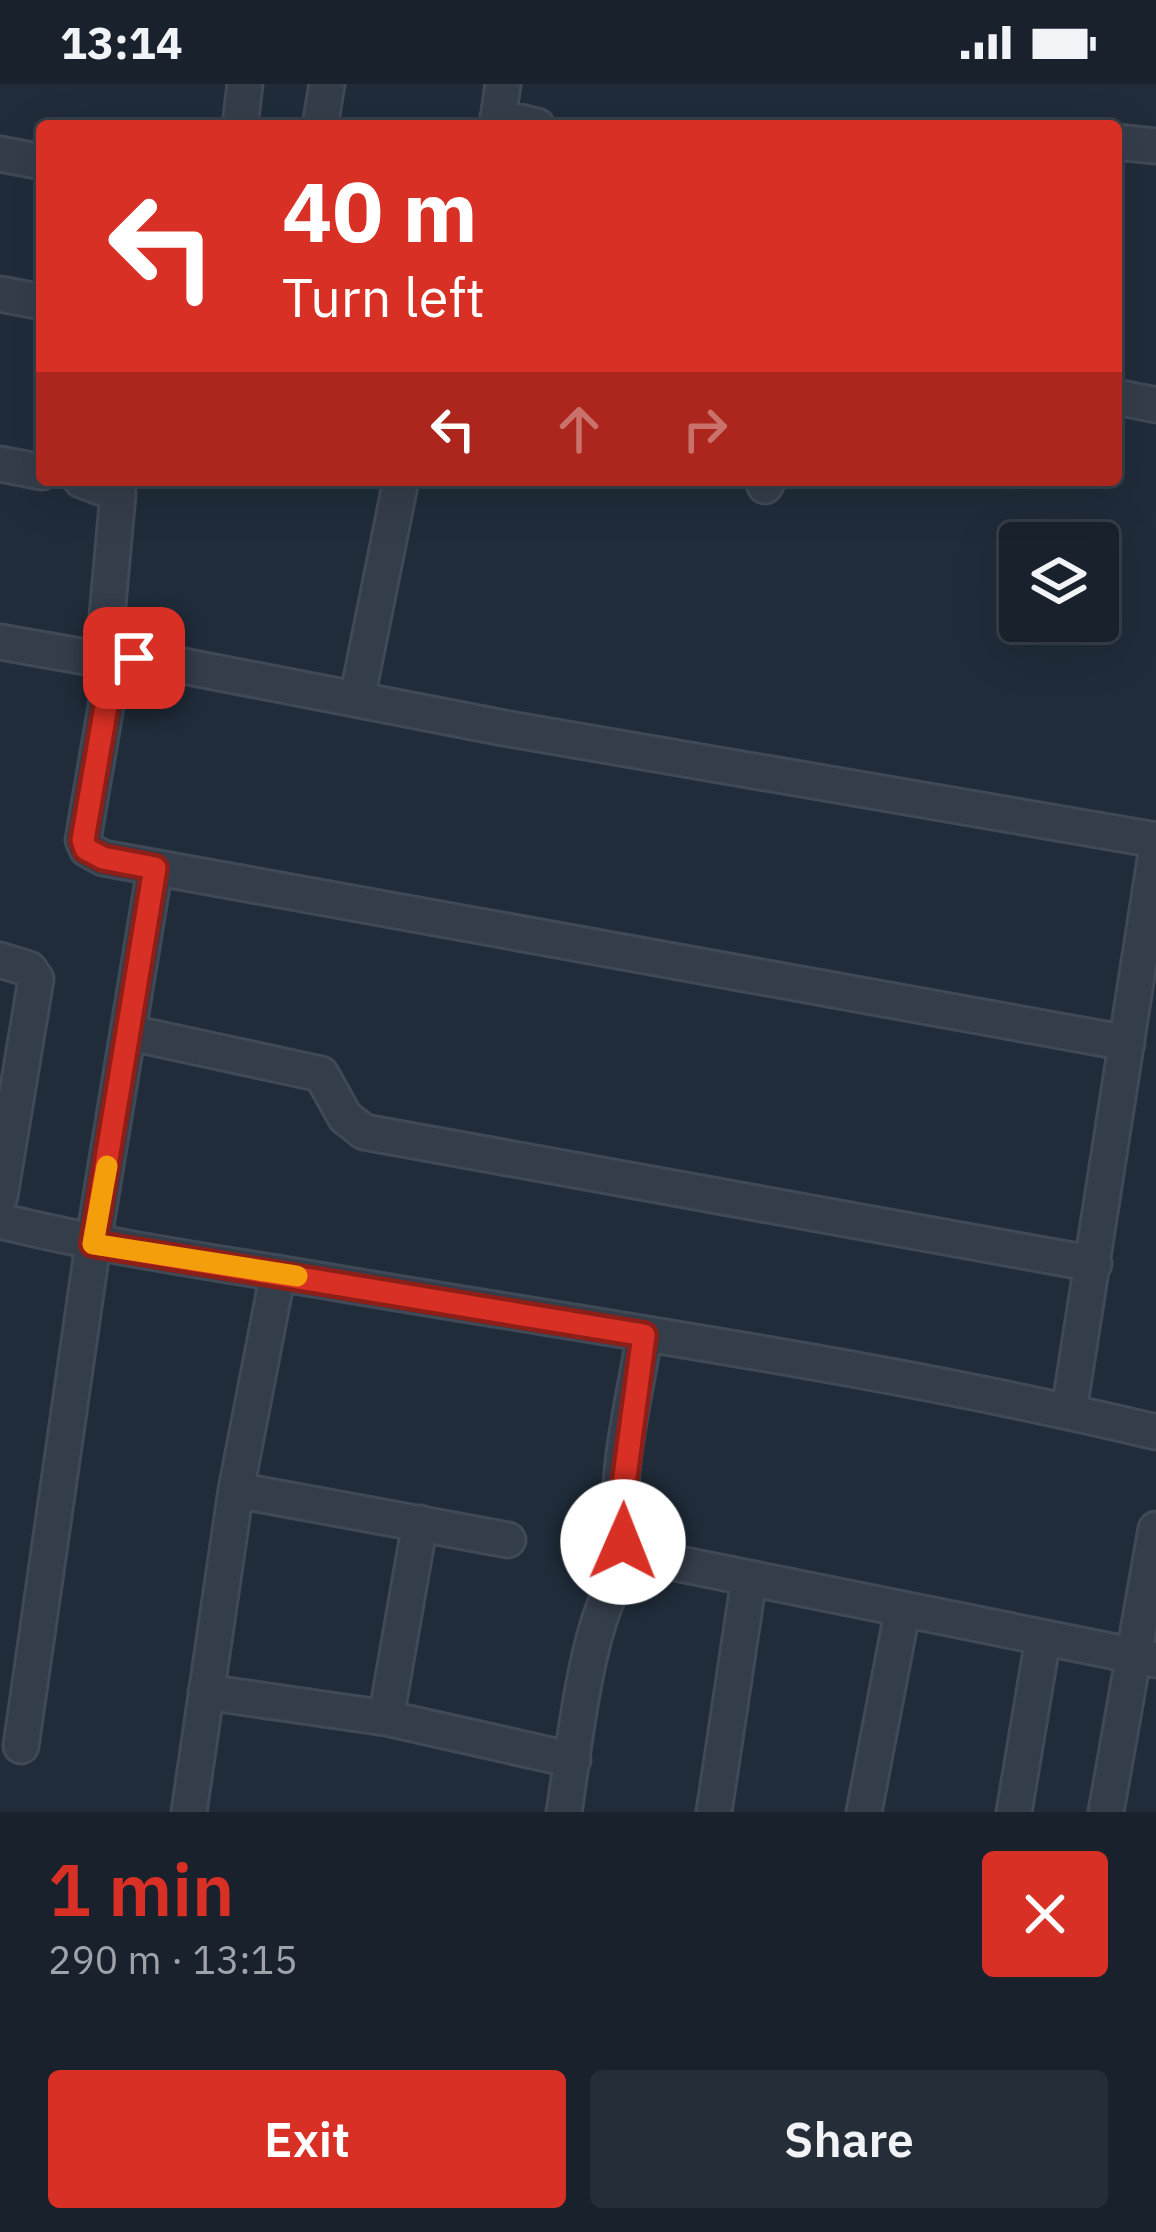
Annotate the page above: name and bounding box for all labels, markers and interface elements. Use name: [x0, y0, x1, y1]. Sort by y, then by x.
text: 13:14: [60, 13, 183, 71]
text: 40 m: [282, 156, 478, 265]
icon: left: [84, 168, 240, 324]
text: Turn left: [282, 262, 485, 332]
icon: left: [420, 396, 486, 462]
icon: ahead: [546, 396, 612, 462]
icon: right: [672, 396, 738, 462]
map controls: [999, 522, 1119, 642]
button: layers: [999, 522, 1119, 642]
pin: [83, 607, 185, 709]
icon: arrive: [101, 625, 167, 691]
position arrow: [560, 1479, 686, 1605]
text: 1 min: [48, 1842, 234, 1936]
button: close: [982, 1851, 1108, 1977]
text: 290 m · 13:15: [48, 1934, 298, 1985]
button: Exit: [48, 2070, 566, 2208]
button: Share: [590, 2070, 1108, 2208]

